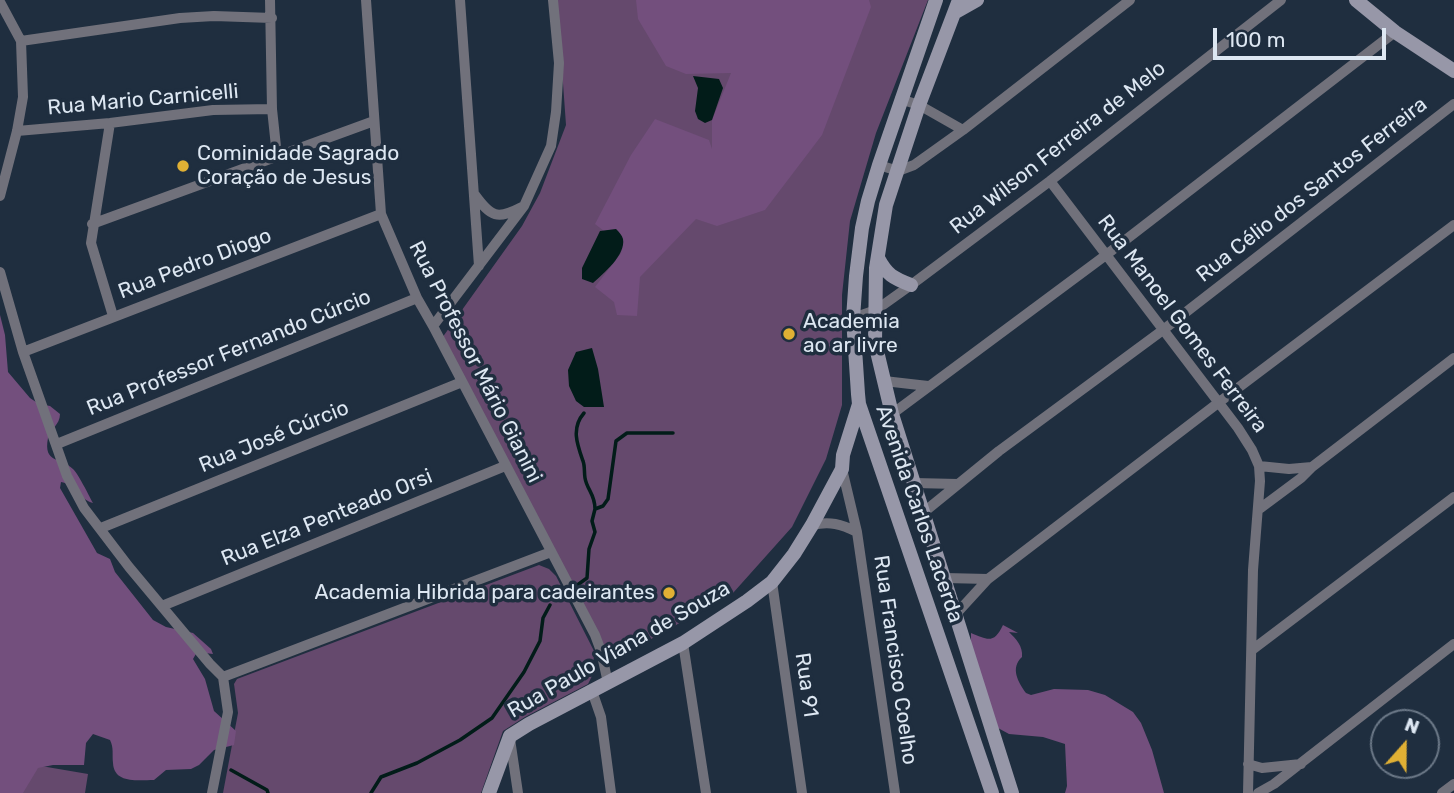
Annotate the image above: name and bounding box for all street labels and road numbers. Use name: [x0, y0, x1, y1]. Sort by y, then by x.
street label: Rua Wilson Ferreira de Melo: [945, 56, 1171, 240]
street label: Rua Mario Carnicelli: [46, 79, 240, 121]
street label: Rua Célio dos Santos Ferreira: [1192, 92, 1432, 288]
street label: Rua Manoel Gomes Ferreira: [1092, 210, 1272, 438]
street label: Rua Pedro Diogo: [115, 223, 275, 305]
street label: Rua Professor Mário Gianini: [403, 237, 547, 487]
street label: Rua Professor Fernando Cúrcio: [83, 284, 375, 422]
street label: Rua José Cúrcio: [195, 395, 353, 479]
street label: Avenida Carlos Lacerda: [870, 402, 968, 626]
street label: Rua Elza Penteado Orsi: [218, 464, 436, 572]
street label: Rua Francisco Coelho: [868, 554, 922, 766]
street label: Rua Paulo Viana de Souza: [503, 576, 735, 724]
street label: Rua 91: [789, 651, 823, 719]

